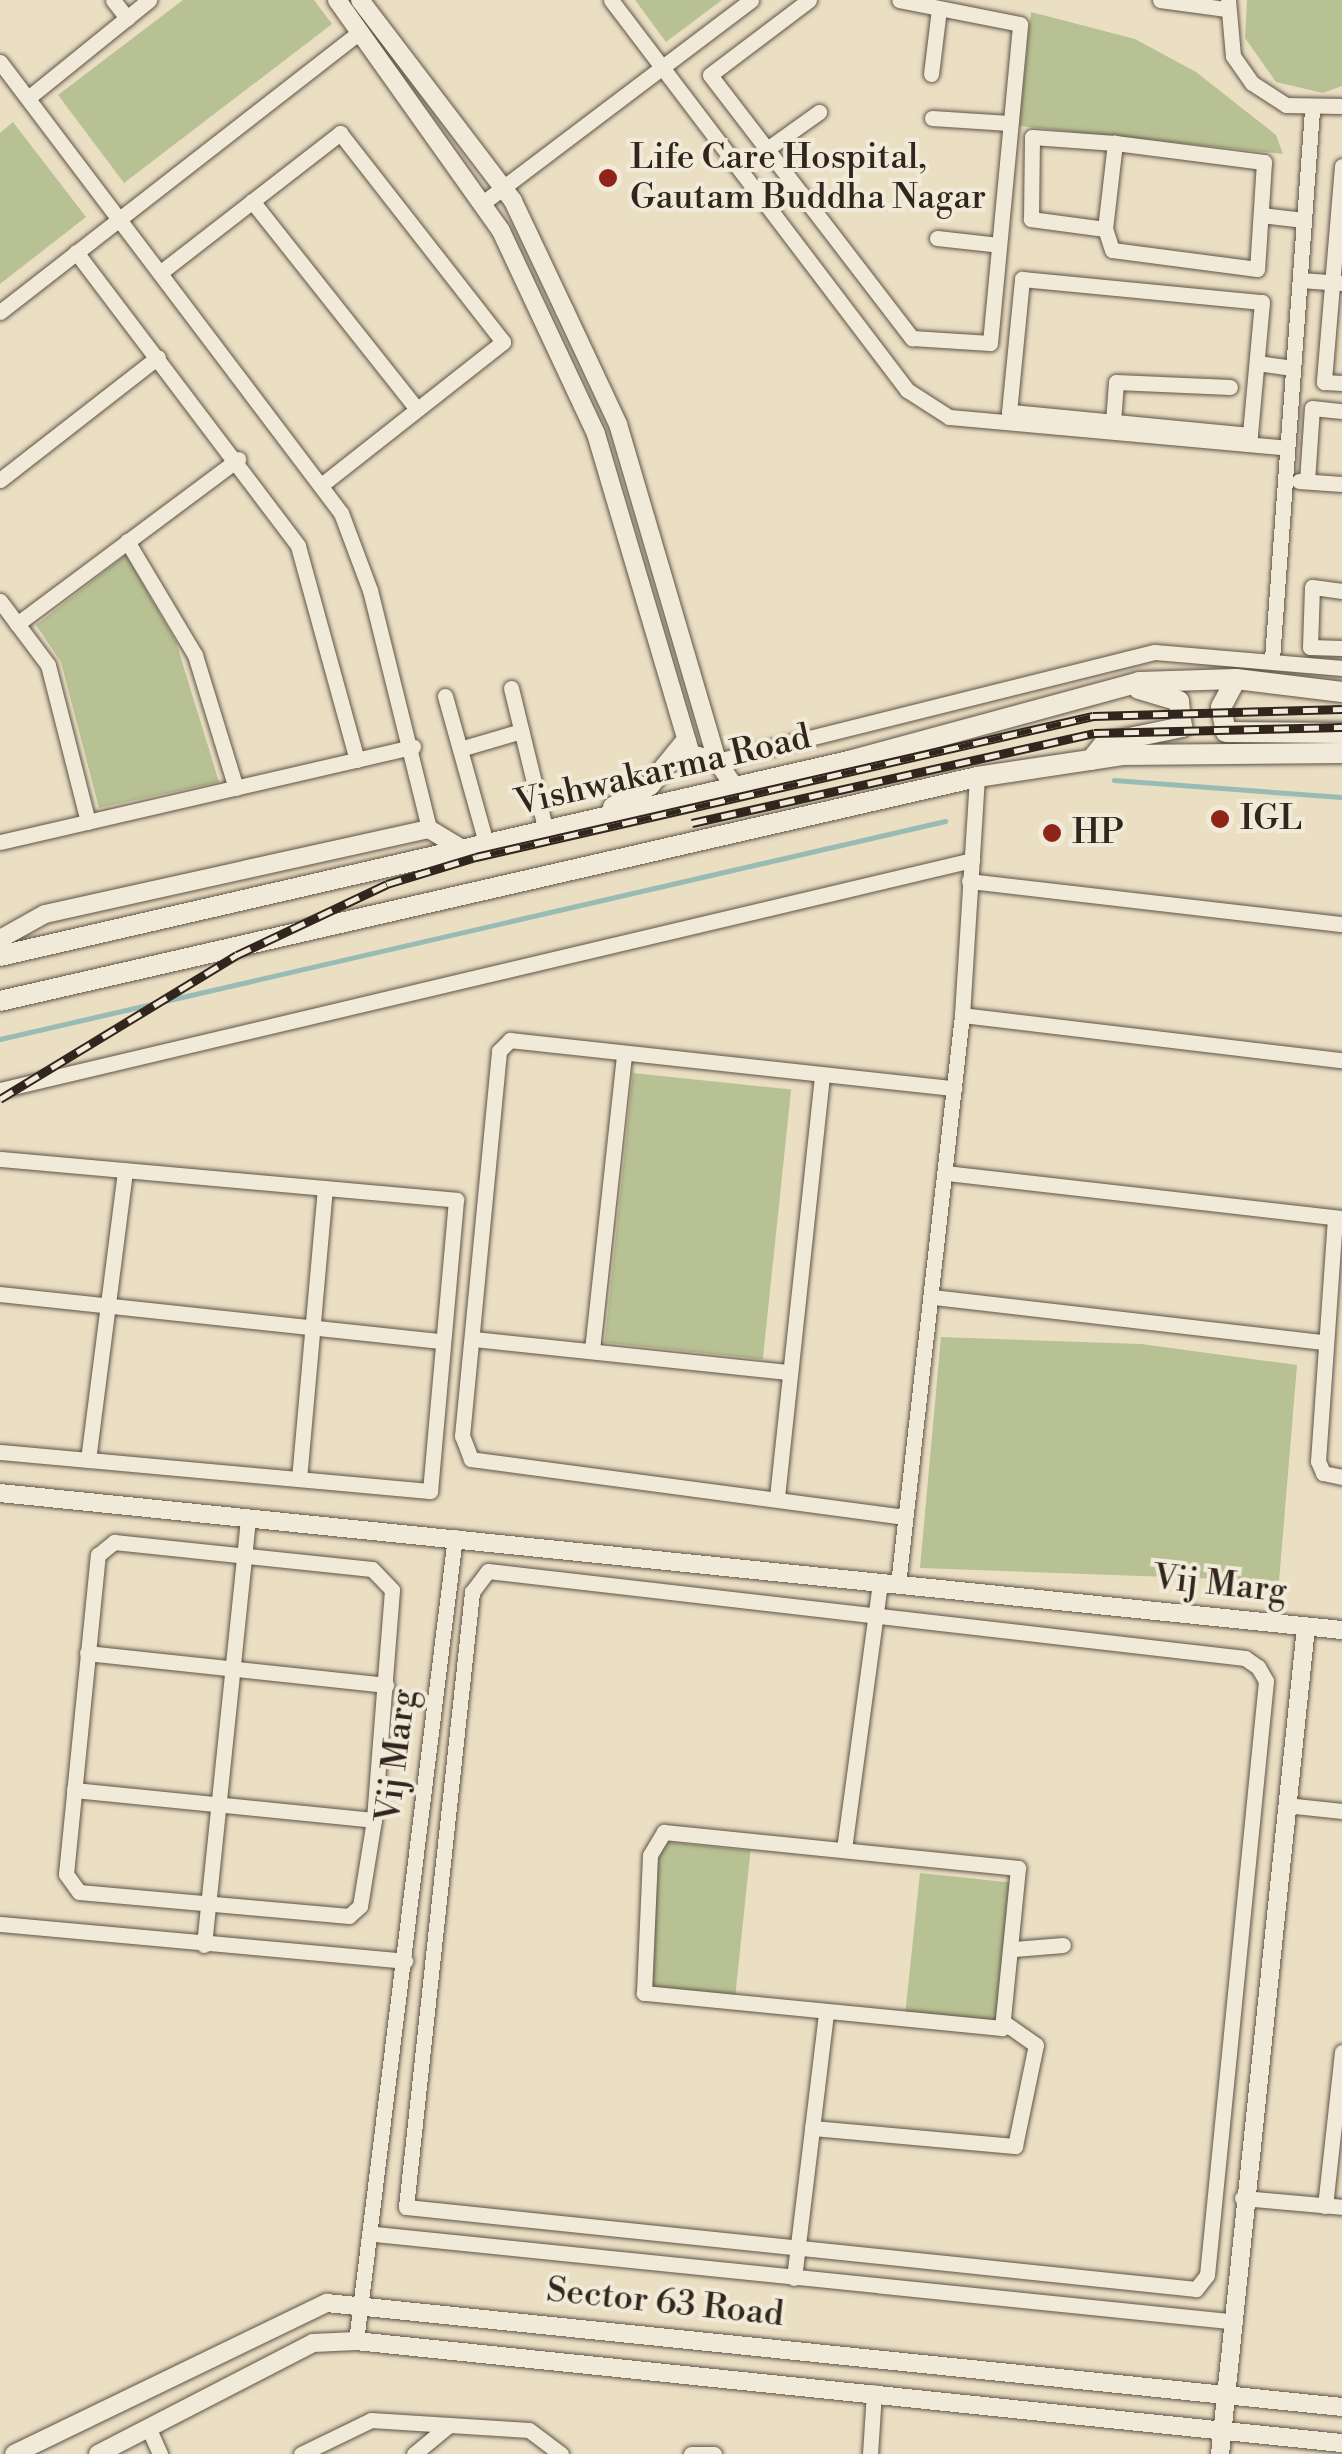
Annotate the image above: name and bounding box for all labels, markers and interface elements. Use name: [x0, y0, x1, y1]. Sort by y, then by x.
place label: Life Care Hospital, Gautam Buddha Nagar: [630, 137, 986, 219]
marker: Life Care Hospital, Gautam Buddha Nagar: [595, 165, 621, 191]
street label: Vishwakarma Road: [511, 717, 815, 825]
place label: IGL: [1240, 798, 1302, 840]
marker: IGL: [1209, 808, 1231, 830]
place label: HP: [1072, 812, 1124, 854]
marker: HP: [1041, 822, 1063, 844]
street label: Vij Marg: [1151, 1557, 1289, 1613]
street label: Vij Marg: [368, 1687, 426, 1825]
street label: Sector 63 Road: [544, 2270, 786, 2336]

